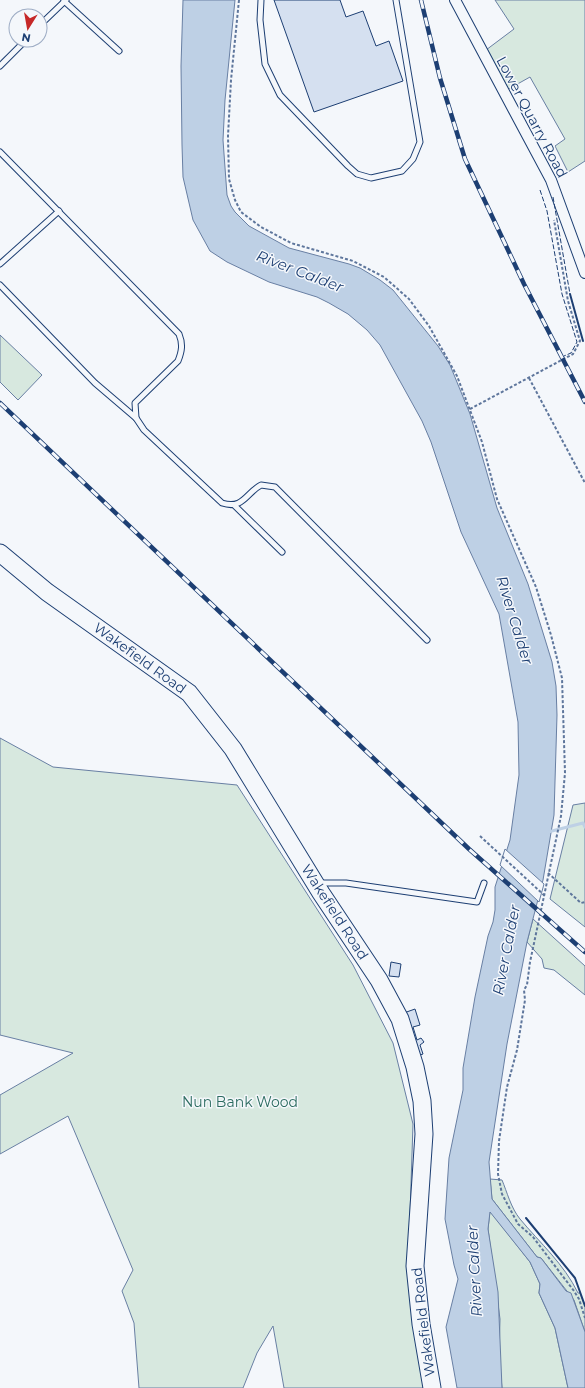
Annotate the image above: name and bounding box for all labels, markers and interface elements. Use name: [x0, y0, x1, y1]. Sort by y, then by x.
north arrow: [8, 8, 48, 48]
text: N: [20, 30, 32, 46]
street label: Lower Quarry Road: [492, 53, 572, 181]
water label: River Calder: [254, 246, 347, 297]
water label: River Calder: [493, 573, 538, 668]
street label: Wakefield Road: [90, 618, 190, 698]
street label: Wakefield Road: [297, 861, 373, 963]
water label: River Calder: [488, 902, 524, 997]
park label: Nun Bank Wood: [182, 1093, 298, 1111]
water label: River Calder: [462, 1224, 486, 1317]
street label: Wakefield Road: [407, 1266, 439, 1378]

